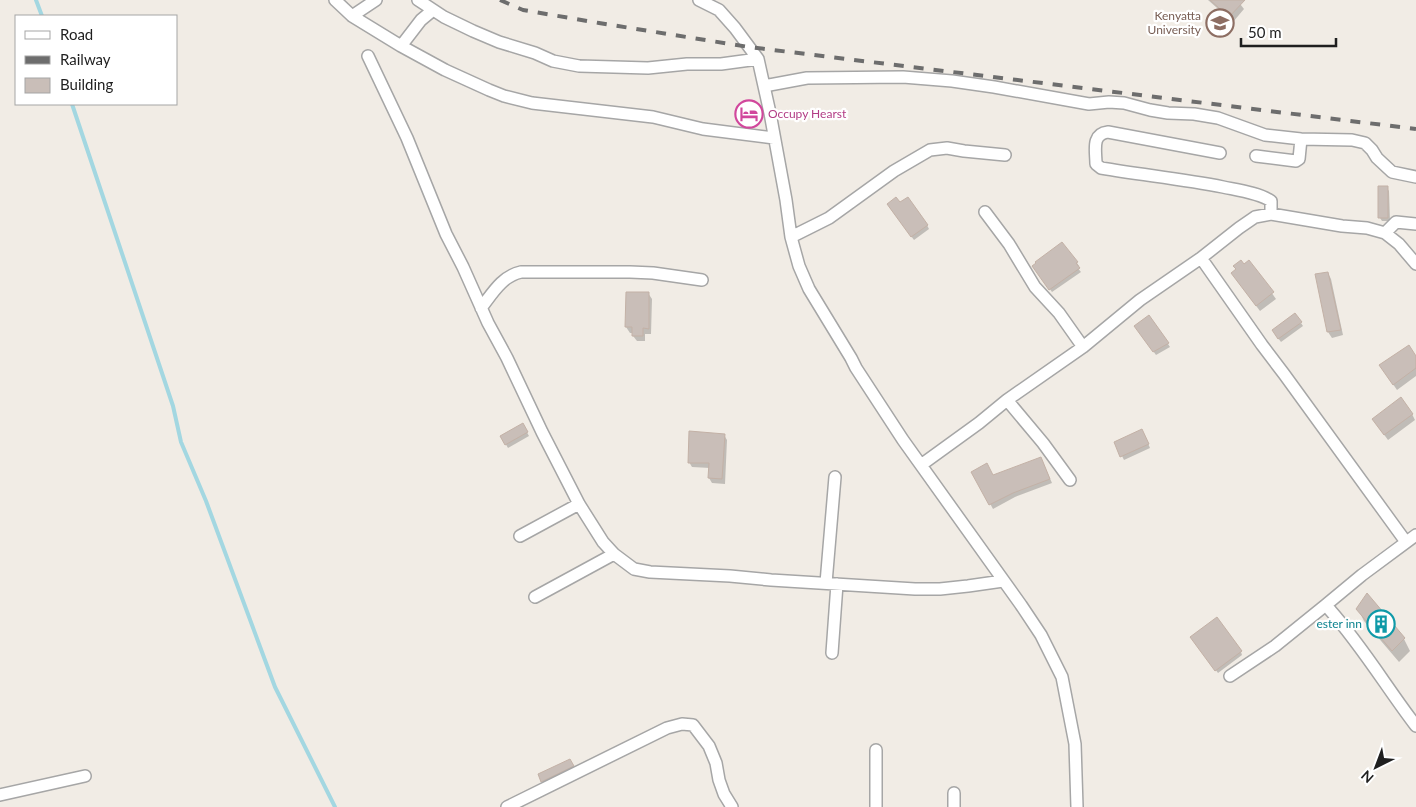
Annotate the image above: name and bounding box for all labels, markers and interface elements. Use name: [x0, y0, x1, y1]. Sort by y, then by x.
place label: Kenyatta University: [1148, 8, 1202, 37]
school or university icon: Kenyatta University: [1205, 8, 1235, 38]
legend: [15, 15, 178, 105]
scale bar: [1241, 15, 1336, 47]
text: 50 m: [1248, 23, 1282, 41]
text: Road: [60, 25, 93, 43]
text: Railway: [60, 50, 111, 68]
text: Building: [60, 75, 113, 93]
hotel icon: Occupy Hearst: [734, 99, 764, 129]
place label: Occupy Hearst: [768, 106, 847, 121]
building icon: ester inn: [1366, 609, 1396, 639]
place label: ester inn: [1316, 616, 1362, 631]
north arrow: [1351, 742, 1401, 792]
text: N: [1357, 767, 1377, 787]

